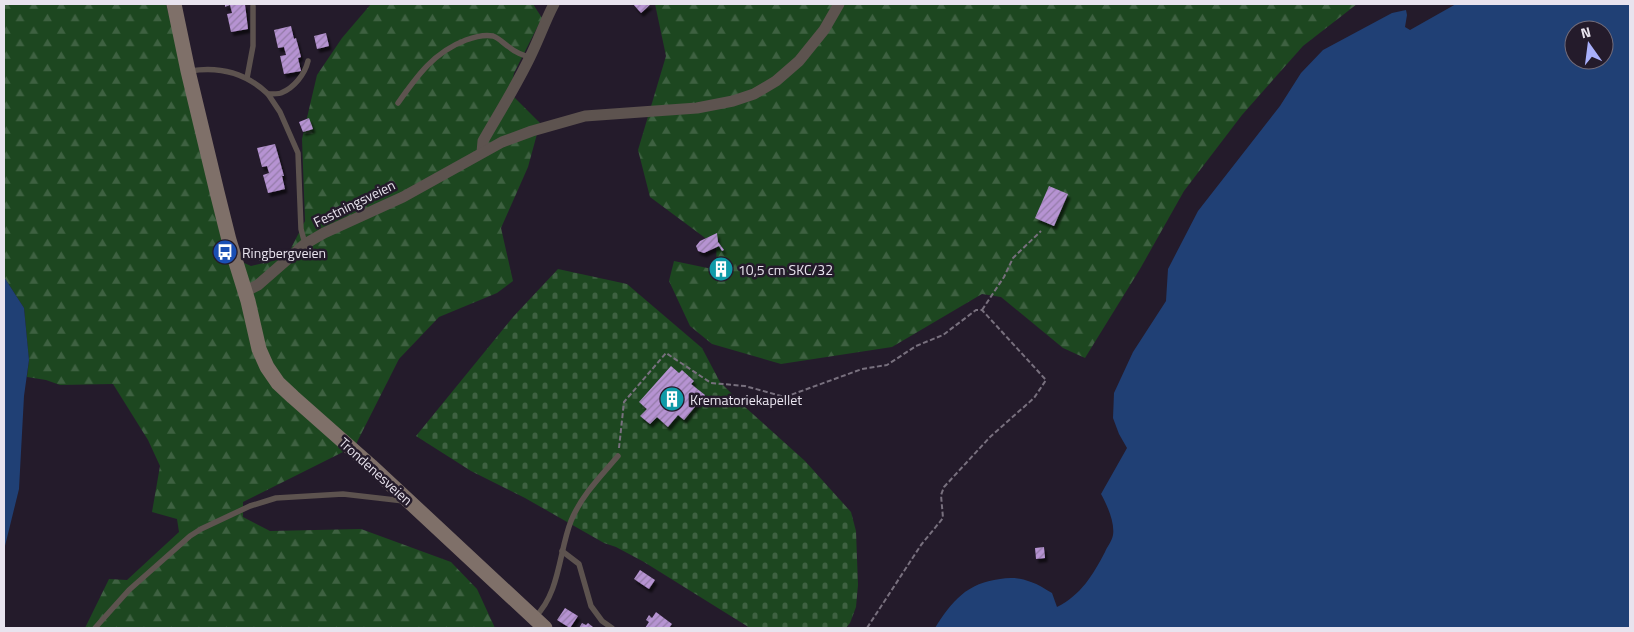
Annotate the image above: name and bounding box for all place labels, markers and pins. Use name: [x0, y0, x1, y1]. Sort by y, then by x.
bus stop icon: Ringbergveien: [212, 239, 238, 265]
place label: Ringbergveien: [242, 242, 326, 263]
building icon: 10,5 cm SKC/32: [708, 256, 734, 282]
place label: 10,5 cm SKC/32: [738, 259, 833, 280]
building icon: Krematoriekapellet: [659, 386, 685, 412]
place label: Krematoriekapellet: [690, 389, 802, 410]

